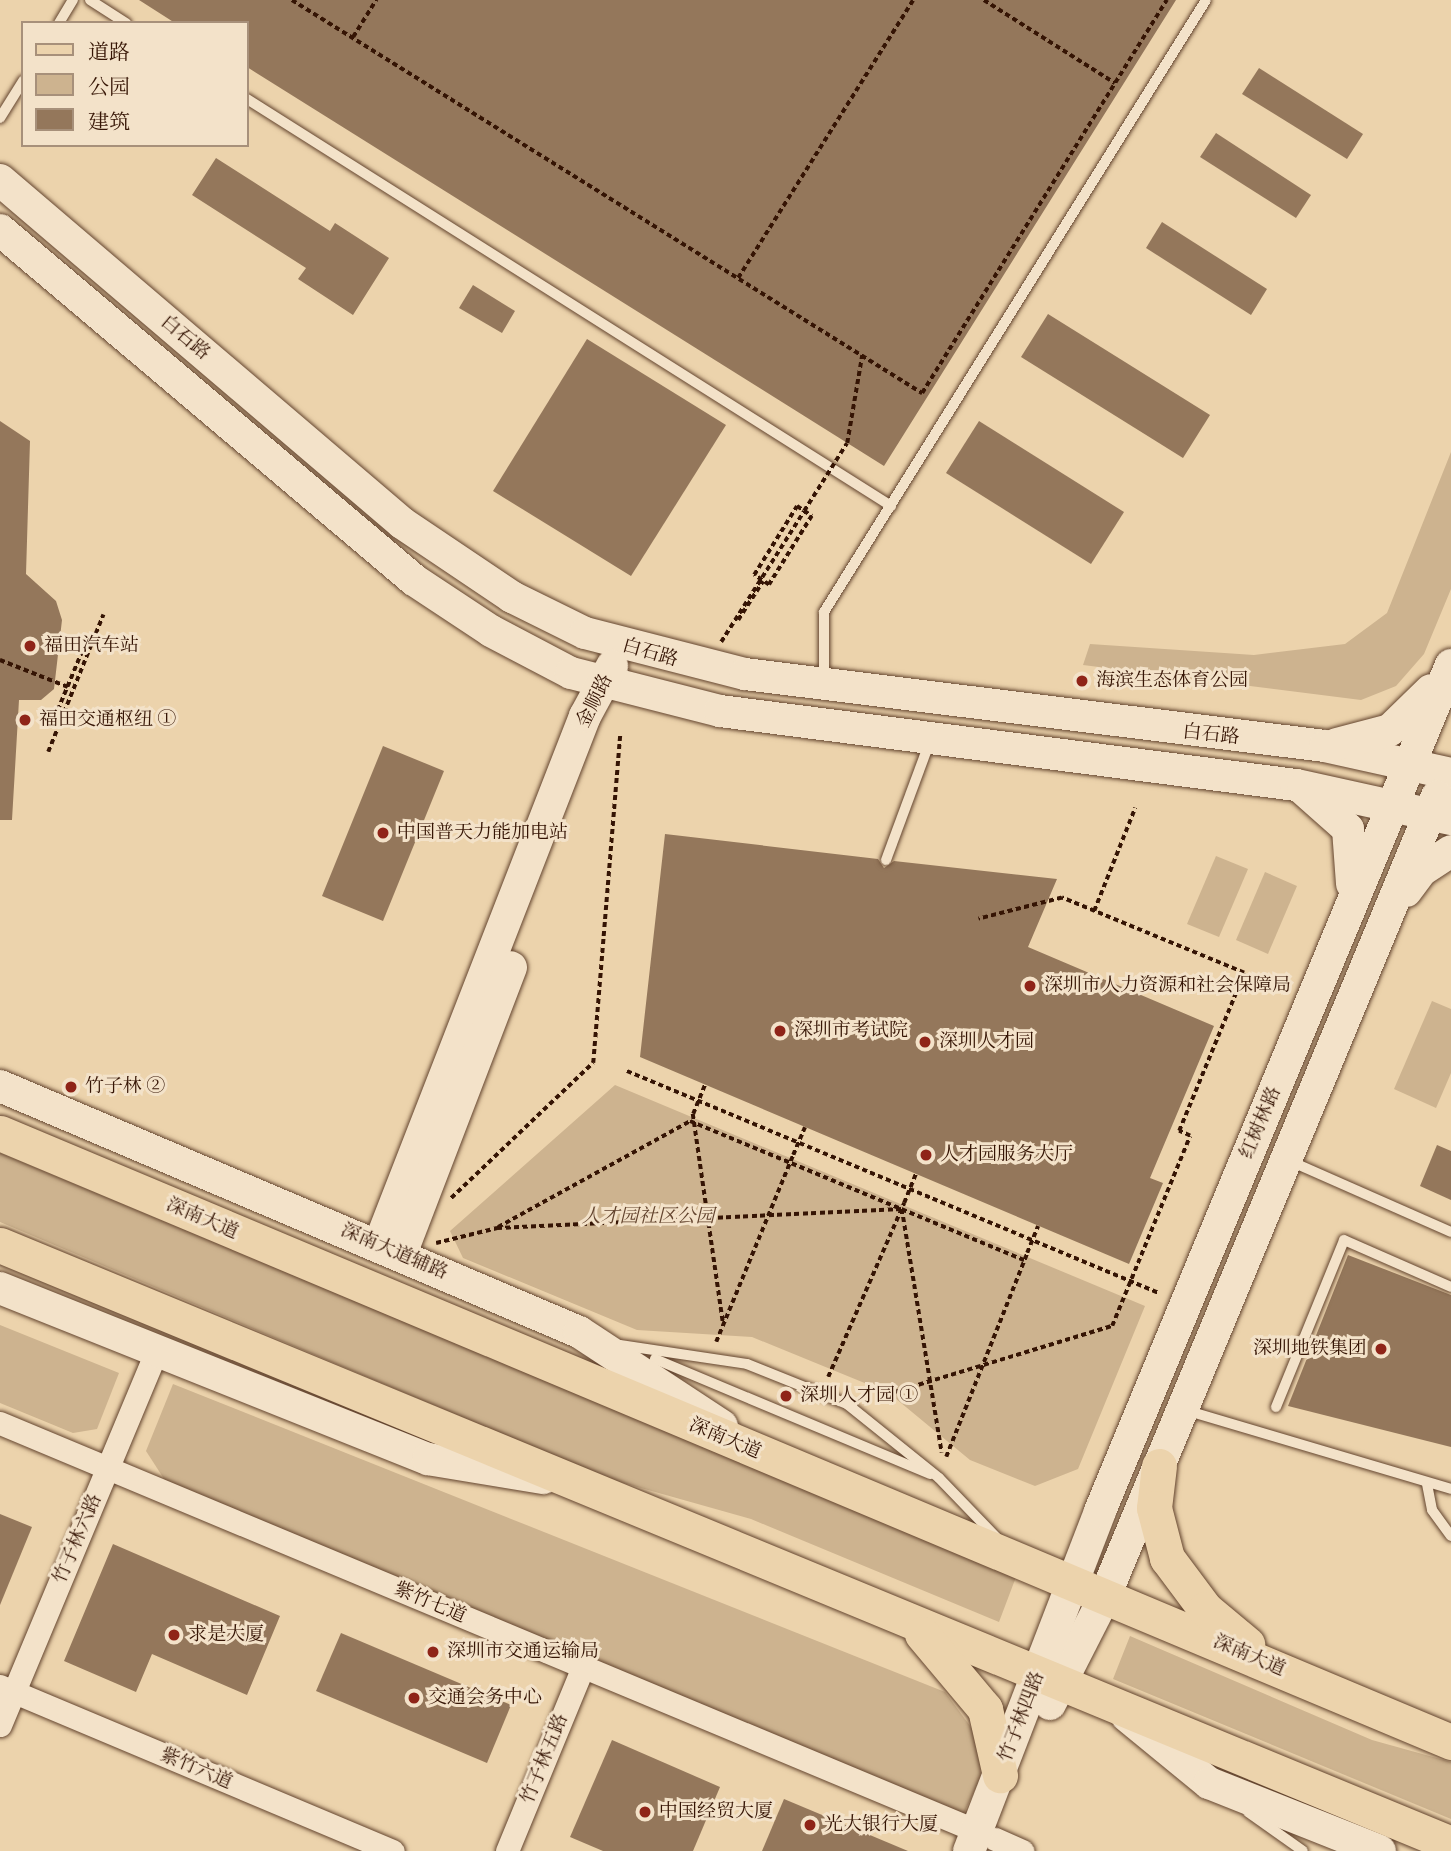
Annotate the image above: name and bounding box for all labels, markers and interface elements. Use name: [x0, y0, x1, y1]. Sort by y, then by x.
legend: [21, 21, 248, 147]
text: 道路: [88, 40, 130, 64]
text: 公园: [88, 75, 130, 99]
text: 建筑: [88, 110, 130, 134]
street label: 白石路: [156, 311, 214, 365]
street label: 白石路: [619, 634, 681, 672]
place label: 福田汽车站: [44, 635, 139, 657]
marker: 福田汽车站: [22, 638, 38, 654]
street label: 金顺路: [572, 670, 618, 732]
place label: 海滨生态体育公园: [1096, 670, 1248, 692]
marker: 海滨生态体育公园: [1074, 673, 1090, 689]
place label: 福田交通枢纽 ①: [39, 709, 176, 731]
marker: 福田交通枢纽 ①: [17, 712, 33, 728]
street label: 白石路: [1181, 721, 1241, 749]
place label: 中国普天力能加电站: [397, 822, 568, 844]
marker: 中国普天力能加电站: [375, 825, 391, 841]
place label: 深圳市人力资源和社会保障局: [1044, 975, 1291, 997]
marker: 深圳市人力资源和社会保障局: [1022, 978, 1038, 994]
place label: 深圳市考试院: [794, 1020, 908, 1042]
marker: 深圳市考试院: [772, 1023, 788, 1039]
place label: 深圳人才园: [939, 1031, 1034, 1053]
marker: 深圳人才园: [917, 1034, 933, 1050]
place label: 竹子林 ②: [85, 1076, 165, 1098]
marker: 竹子林 ②: [63, 1079, 79, 1095]
street label: 红树林路: [1236, 1084, 1286, 1162]
place label: 人才园服务大厅: [940, 1144, 1073, 1166]
marker: 人才园服务大厅: [918, 1147, 934, 1163]
street label: 深南大道: [163, 1194, 241, 1244]
park label: 人才园社区公园: [582, 1206, 714, 1228]
street label: 深南大道辅路: [337, 1219, 451, 1285]
place label: 深圳地铁集团: [1253, 1338, 1367, 1360]
marker: 深圳地铁集团: [1373, 1341, 1389, 1357]
place label: 深圳人才园 ①: [800, 1385, 918, 1407]
marker: 深圳人才园 ①: [778, 1388, 794, 1404]
street label: 深南大道: [686, 1414, 764, 1464]
street label: 竹子林六路: [49, 1491, 107, 1587]
street label: 紫竹七道: [391, 1578, 469, 1628]
place label: 求是大厦: [188, 1624, 264, 1646]
marker: 求是大厦: [166, 1627, 182, 1643]
street label: 深南大道: [1210, 1631, 1288, 1681]
place label: 深圳市交通运输局: [447, 1641, 599, 1663]
marker: 深圳市交通运输局: [425, 1644, 441, 1660]
street label: 竹子林四路: [994, 1669, 1050, 1765]
place label: 交通会务中心: [428, 1687, 542, 1709]
marker: 交通会务中心: [406, 1690, 422, 1706]
street label: 竹子林五路: [517, 1711, 573, 1807]
street label: 紫竹六道: [157, 1744, 235, 1794]
place label: 中国经贸大厦: [659, 1801, 773, 1823]
marker: 中国经贸大厦: [637, 1804, 653, 1820]
place label: 光大银行大厦: [824, 1814, 938, 1836]
marker: 光大银行大厦: [802, 1817, 818, 1833]

